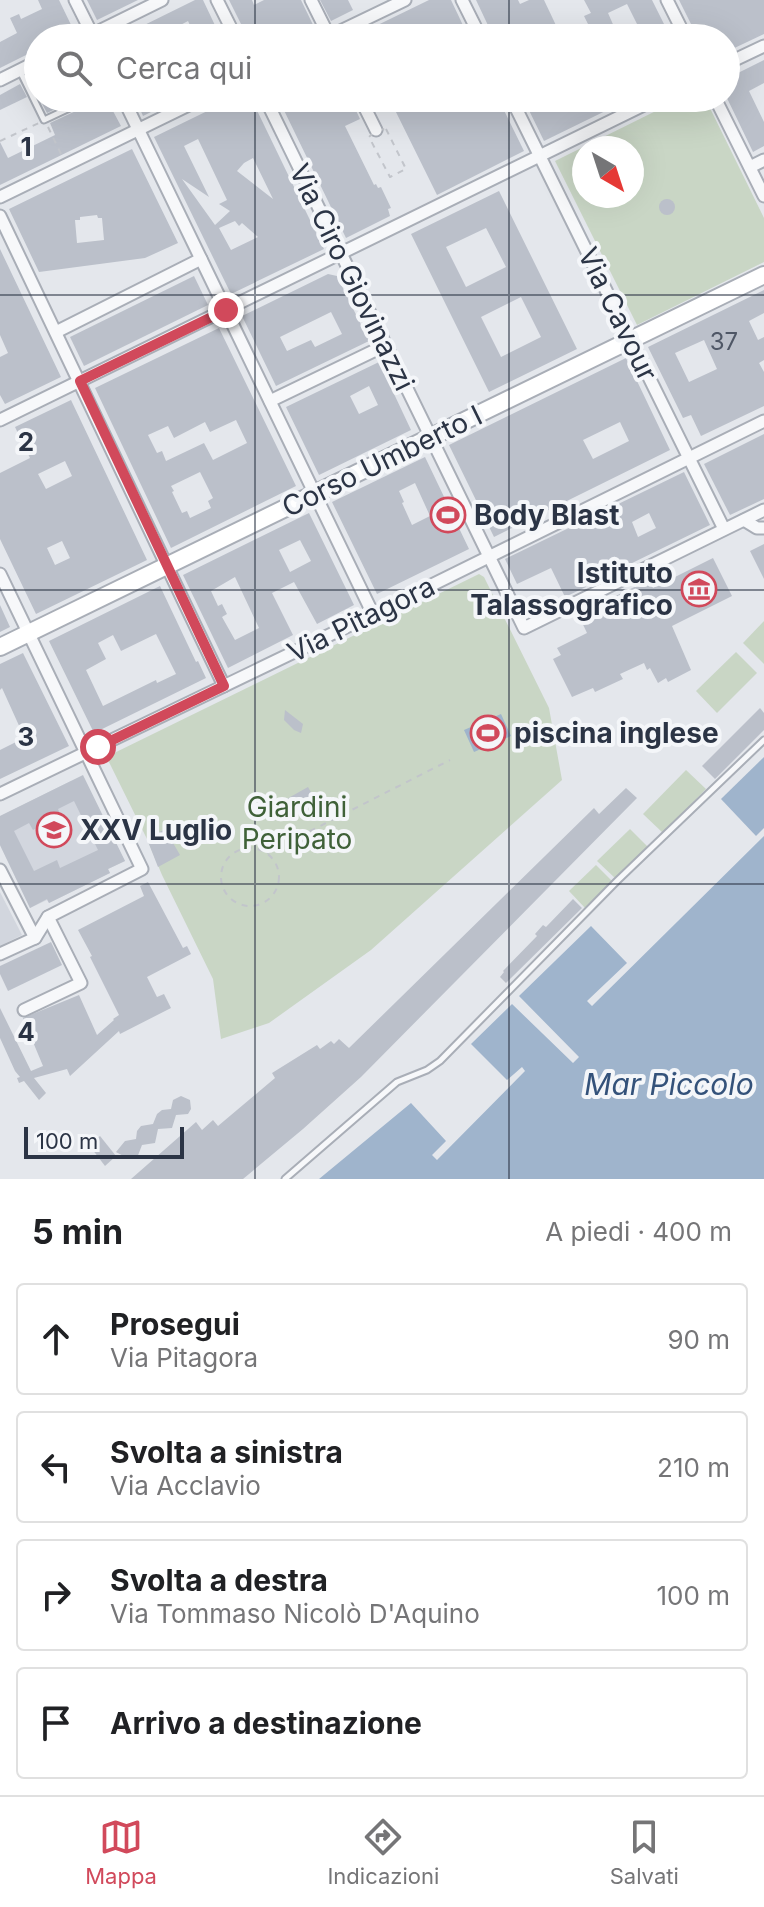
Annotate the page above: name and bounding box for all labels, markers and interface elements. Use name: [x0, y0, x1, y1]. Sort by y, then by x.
search box: [24, 24, 740, 112]
icon: search: [52, 46, 96, 90]
text: Cerca qui: [116, 50, 252, 86]
text: 1: [20, 131, 32, 162]
north arrow: [572, 136, 644, 208]
street label: Via Ciro Giovinazzi: [282, 158, 422, 396]
street label: Via Cavour: [571, 242, 665, 386]
route end: [208, 292, 244, 328]
house number: 37: [710, 327, 738, 356]
street label: Corso Umberto I: [277, 398, 487, 524]
text: 2: [18, 426, 34, 457]
sports icon: Body Blast: [429, 496, 467, 534]
place label: Body Blast: [474, 498, 619, 532]
place label: Istituto Talassografico: [470, 556, 673, 622]
street label: Via Pitagora: [282, 569, 440, 669]
museum icon: Istituto Talassografico: [680, 570, 718, 608]
sports icon: piscina inglese: [469, 714, 507, 752]
place label: piscina inglese: [514, 716, 719, 750]
text: 3: [18, 721, 34, 752]
route start: [80, 729, 116, 765]
park label: Giardini Peripato: [242, 790, 352, 856]
school or university icon: XXV Luglio: [35, 811, 73, 849]
place label: XXV Luglio: [80, 813, 232, 847]
text: 4: [17, 1016, 35, 1047]
water label: Mar Piccolo: [584, 1066, 754, 1102]
scale bar: [24, 1123, 184, 1159]
text: 100 m: [36, 1128, 98, 1154]
text: 5 min: [32, 1211, 123, 1252]
text: A piedi · 400 m: [545, 1216, 732, 1247]
text: Prosegui: [110, 1306, 240, 1342]
icon: ahead: [34, 1317, 78, 1361]
text: 90 m: [667, 1324, 730, 1355]
text: Via Pitagora: [110, 1342, 258, 1373]
text: Svolta a sinistra: [110, 1434, 343, 1470]
icon: left: [34, 1445, 78, 1489]
text: 210 m: [657, 1452, 730, 1483]
text: Via Acclavio: [110, 1470, 261, 1501]
text: Svolta a destra: [110, 1562, 328, 1598]
icon: right: [34, 1573, 78, 1617]
text: 100 m: [657, 1580, 730, 1611]
text: Via Tommaso Nicolò D'Aquino: [110, 1598, 480, 1629]
icon: arrive: [34, 1701, 78, 1745]
text: Arrivo a destinazione: [110, 1705, 422, 1741]
tab: Mappa: [85, 1815, 157, 1889]
tab: Indicazioni: [327, 1815, 439, 1889]
tab: Salvati: [610, 1815, 679, 1889]

